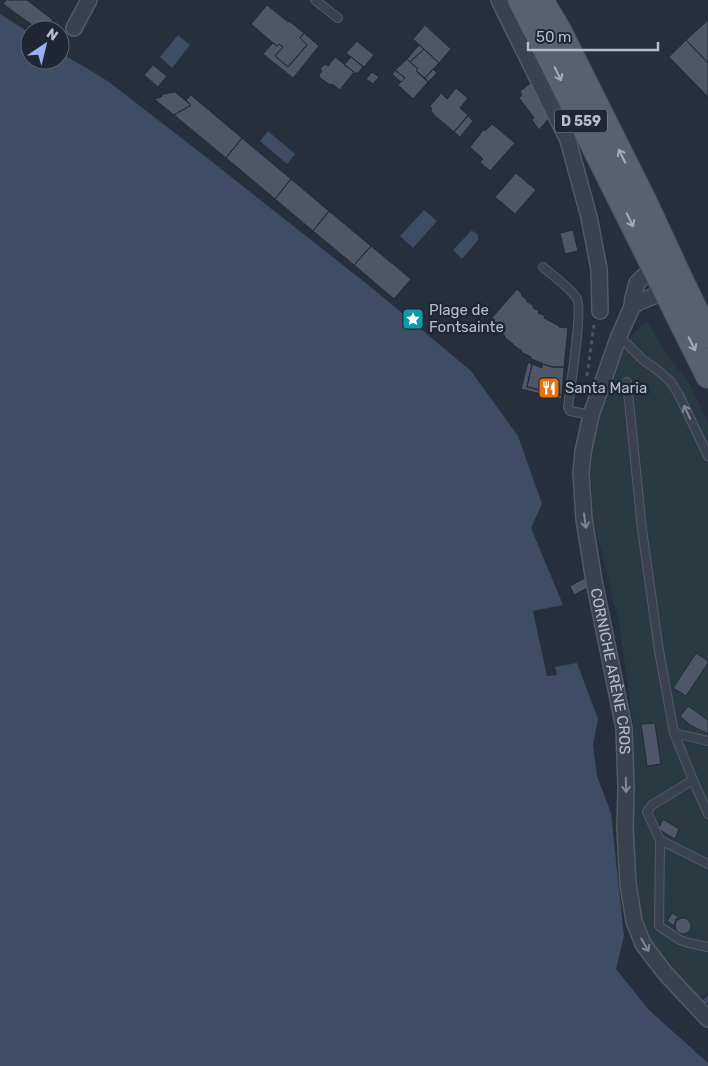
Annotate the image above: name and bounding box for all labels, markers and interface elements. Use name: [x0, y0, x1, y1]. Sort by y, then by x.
north arrow: [20, 20, 70, 70]
scale bar: [528, 20, 658, 52]
text: N: [43, 25, 61, 45]
text: 50 m: [536, 28, 571, 46]
one-way arrow: [553, 67, 563, 82]
road number: D 559: [555, 110, 607, 132]
one-way arrow: [617, 149, 626, 164]
one-way arrow: [626, 212, 635, 227]
place label: Plage de Fontsainte: [429, 301, 504, 336]
place icon: Plage de Fontsainte: [401, 307, 425, 331]
one-way arrow: [688, 336, 697, 351]
restaurant icon: Santa Maria: [537, 376, 561, 400]
place label: Santa Maria: [565, 379, 647, 397]
one-way arrow: [682, 405, 692, 420]
one-way arrow: [580, 513, 590, 529]
street label: CORNICHE ARÈNE CROS: [587, 586, 634, 755]
one-way arrow: [621, 776, 631, 793]
one-way arrow: [640, 937, 650, 951]

